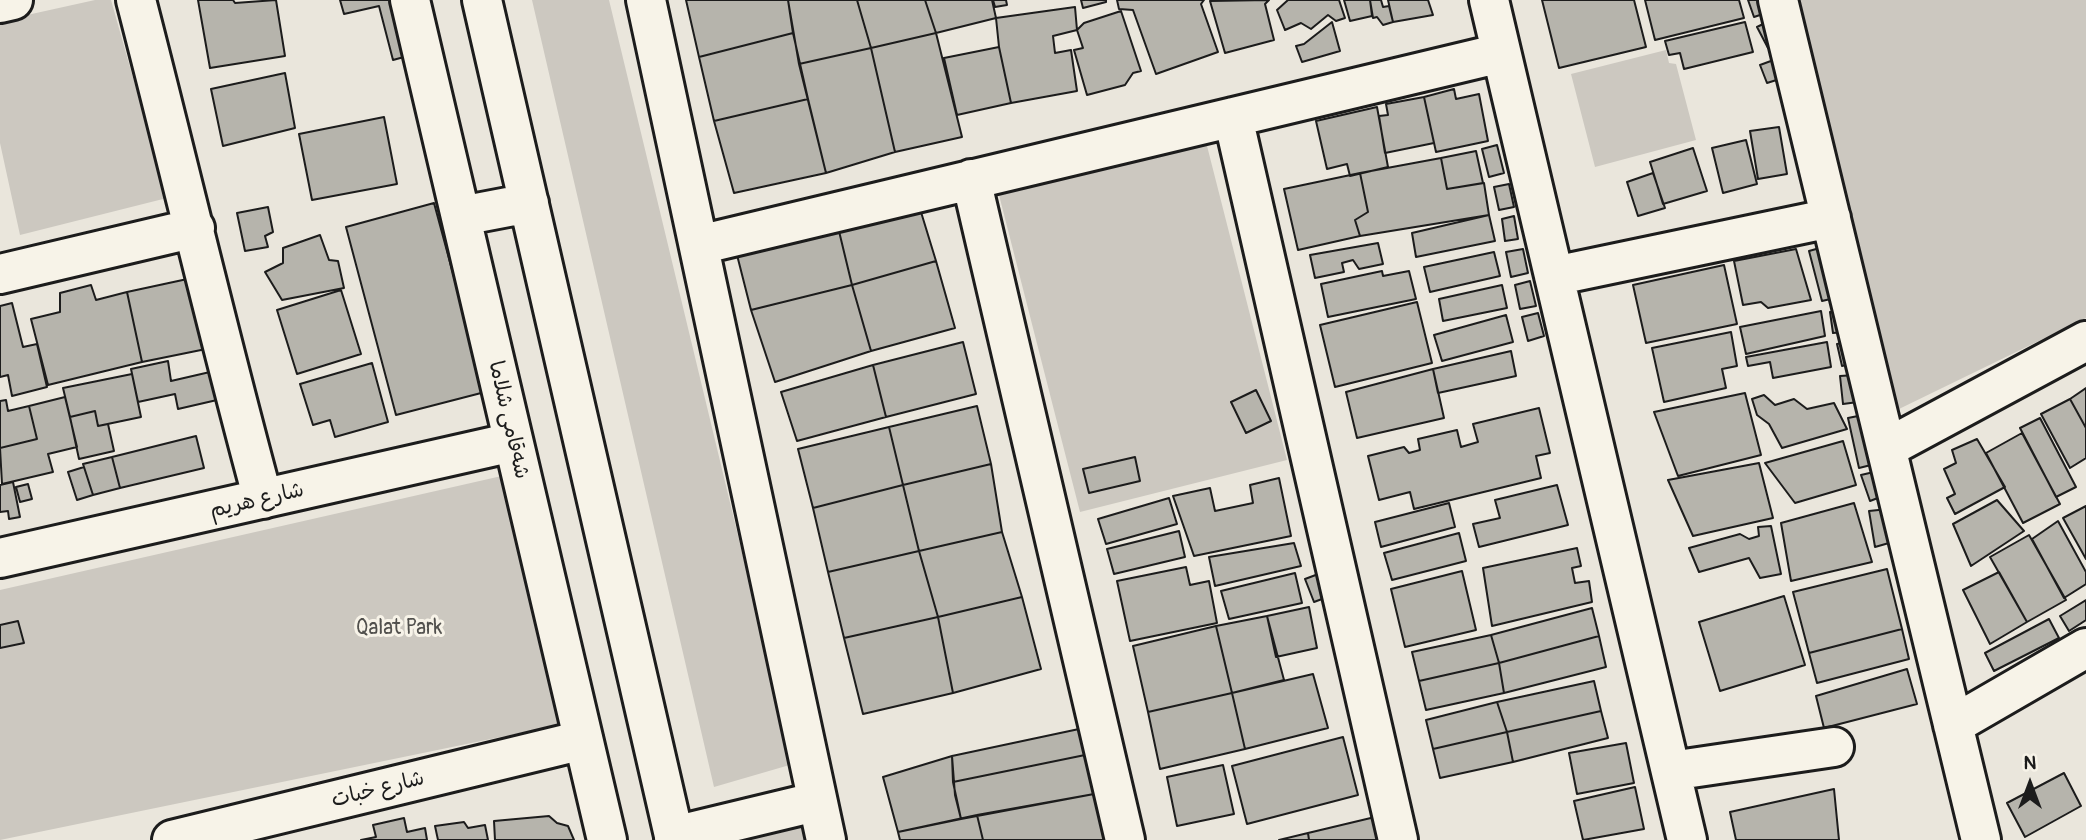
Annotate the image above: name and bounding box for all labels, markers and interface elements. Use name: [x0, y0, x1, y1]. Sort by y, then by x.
street label: شەقامی شلاما: [482, 358, 534, 482]
street label: شارع هريم: [208, 478, 306, 524]
park label: Qalat Park: [356, 616, 442, 642]
north arrow: [1995, 749, 2065, 819]
text: N: [2024, 751, 2036, 775]
street label: شارع خبات: [329, 766, 427, 814]

